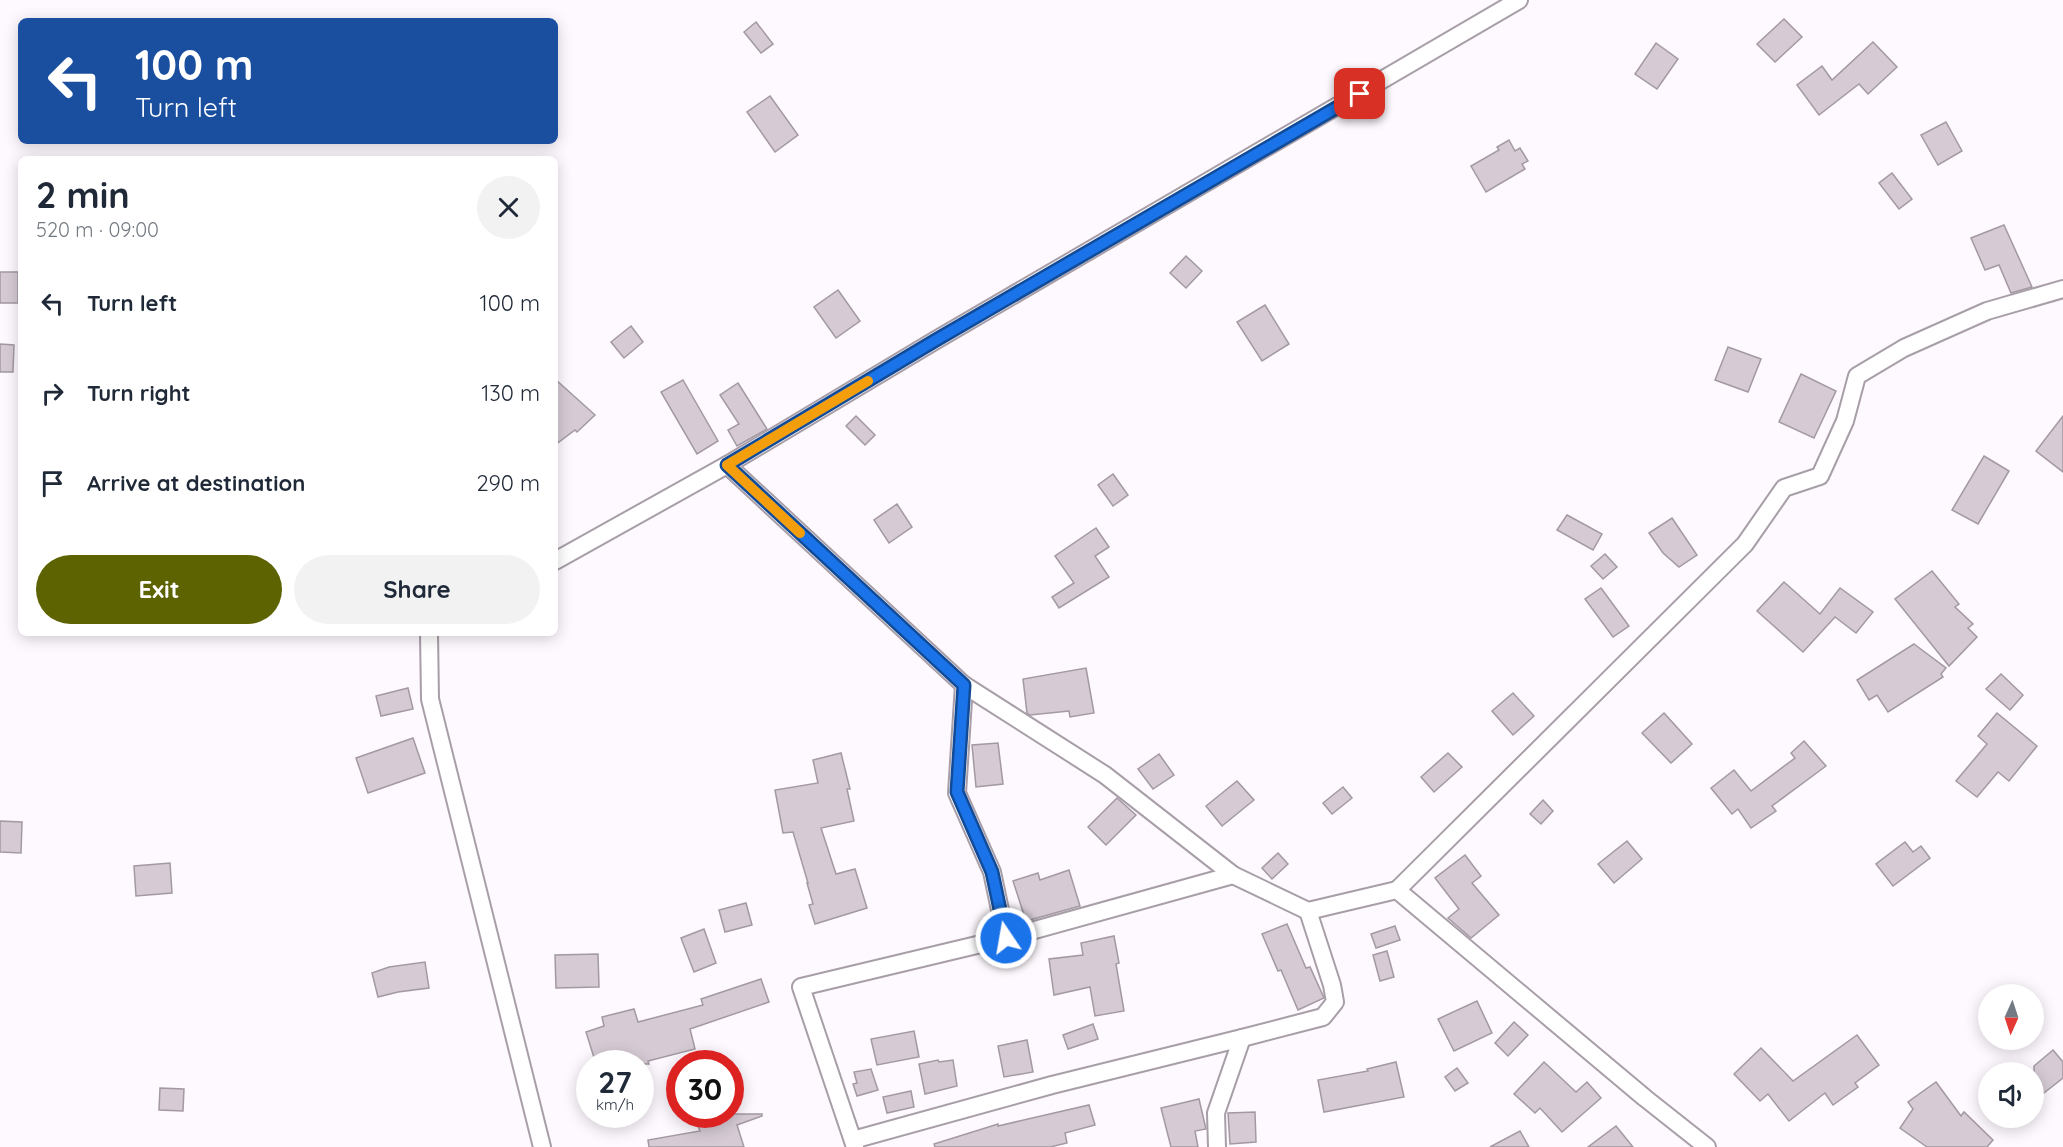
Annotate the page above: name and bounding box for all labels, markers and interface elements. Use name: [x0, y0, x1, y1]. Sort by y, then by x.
text: 100 m: [135, 38, 253, 91]
icon: left: [36, 42, 114, 120]
pin: [1334, 68, 1385, 119]
icon: arrive: [1343, 77, 1376, 110]
text: Turn left: [135, 90, 237, 124]
text: 2 min: [36, 172, 130, 217]
button: close: [477, 176, 540, 239]
text: 520 m · 09:00: [36, 217, 159, 242]
icon: left: [36, 287, 69, 320]
text: Turn left: [87, 289, 177, 317]
text: 100 m: [480, 289, 540, 317]
icon: right: [36, 377, 69, 410]
text: Turn right: [87, 379, 191, 407]
text: 130 m: [481, 379, 540, 407]
icon: arrive: [36, 467, 69, 500]
text: Arrive at destination: [87, 469, 305, 497]
text: 290 m: [476, 469, 540, 497]
button: Exit: [36, 555, 282, 624]
button: Share: [294, 555, 540, 624]
position arrow: [974, 906, 1038, 970]
north arrow: [1978, 984, 2044, 1050]
map controls: [1978, 984, 2044, 1128]
speed limit sign: 30: [666, 1050, 744, 1128]
button: sound: [1978, 1062, 2044, 1128]
text: 27: [598, 1063, 632, 1101]
text: km/h: [596, 1095, 634, 1114]

